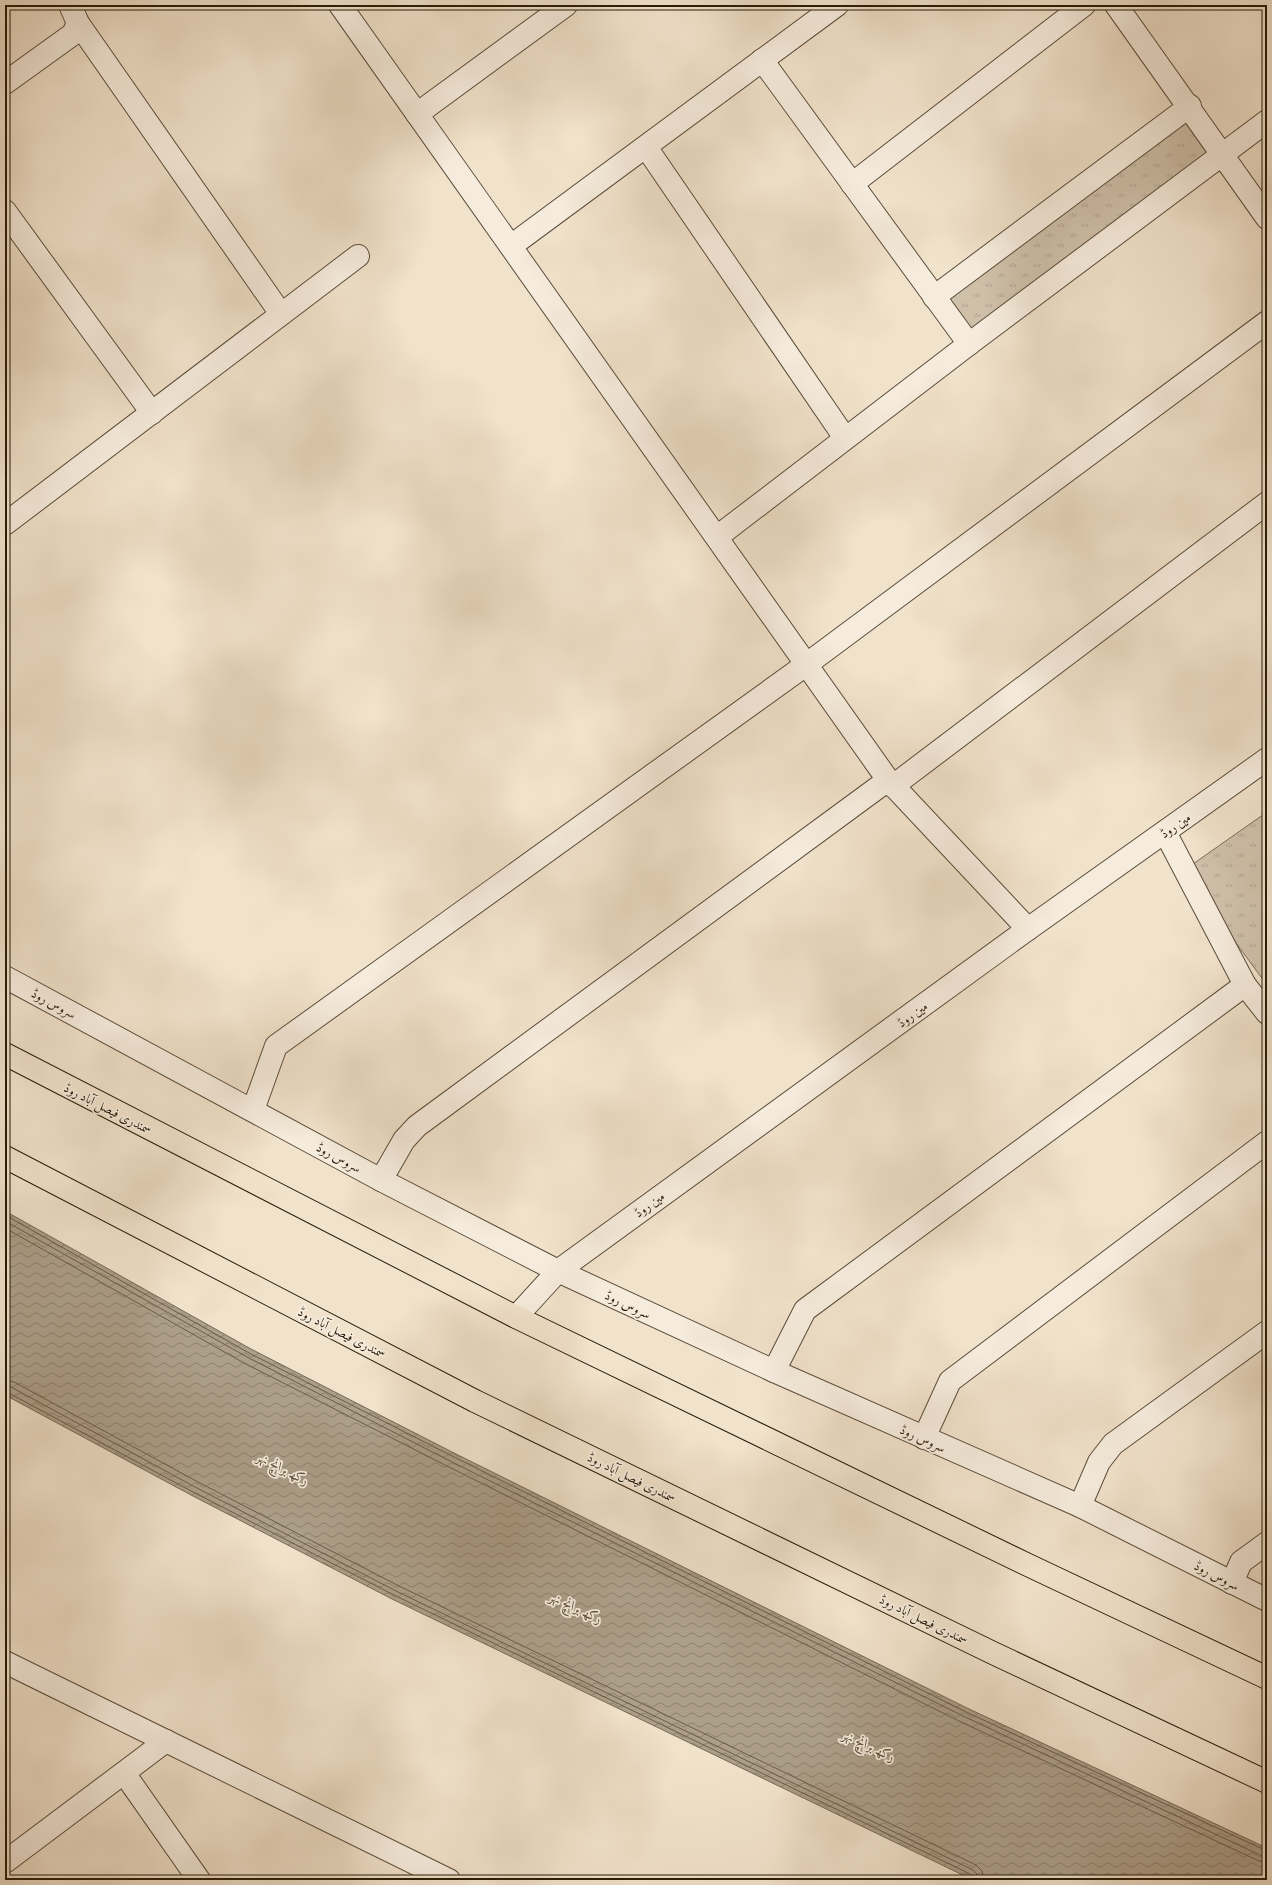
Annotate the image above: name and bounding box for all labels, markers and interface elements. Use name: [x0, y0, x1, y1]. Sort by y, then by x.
street label: مین روڈ: [1157, 810, 1194, 842]
street label: سروس روڈ: [28, 985, 79, 1022]
street label: مین روڈ: [894, 998, 931, 1031]
street label: سمندری فیصل آباد روڈ: [60, 1080, 154, 1139]
street label: سروس روڈ: [313, 1139, 364, 1176]
street label: مین روڈ: [631, 1188, 668, 1221]
street label: سروس روڈ: [602, 1287, 653, 1322]
street label: سمندری فیصل آباد روڈ: [294, 1304, 388, 1363]
street label: سروس روڈ: [897, 1422, 948, 1456]
water label: رکھ برانچ نہر: [251, 1448, 312, 1492]
street label: سمندری فیصل آباد روڈ: [584, 1450, 679, 1507]
street label: سروس روڈ: [1191, 1558, 1242, 1594]
water label: رکھ برانچ نہر: [544, 1587, 605, 1631]
street label: سمندری فیصل آباد روڈ: [876, 1592, 971, 1649]
water label: رکھ برانچ نہر: [837, 1725, 898, 1769]

